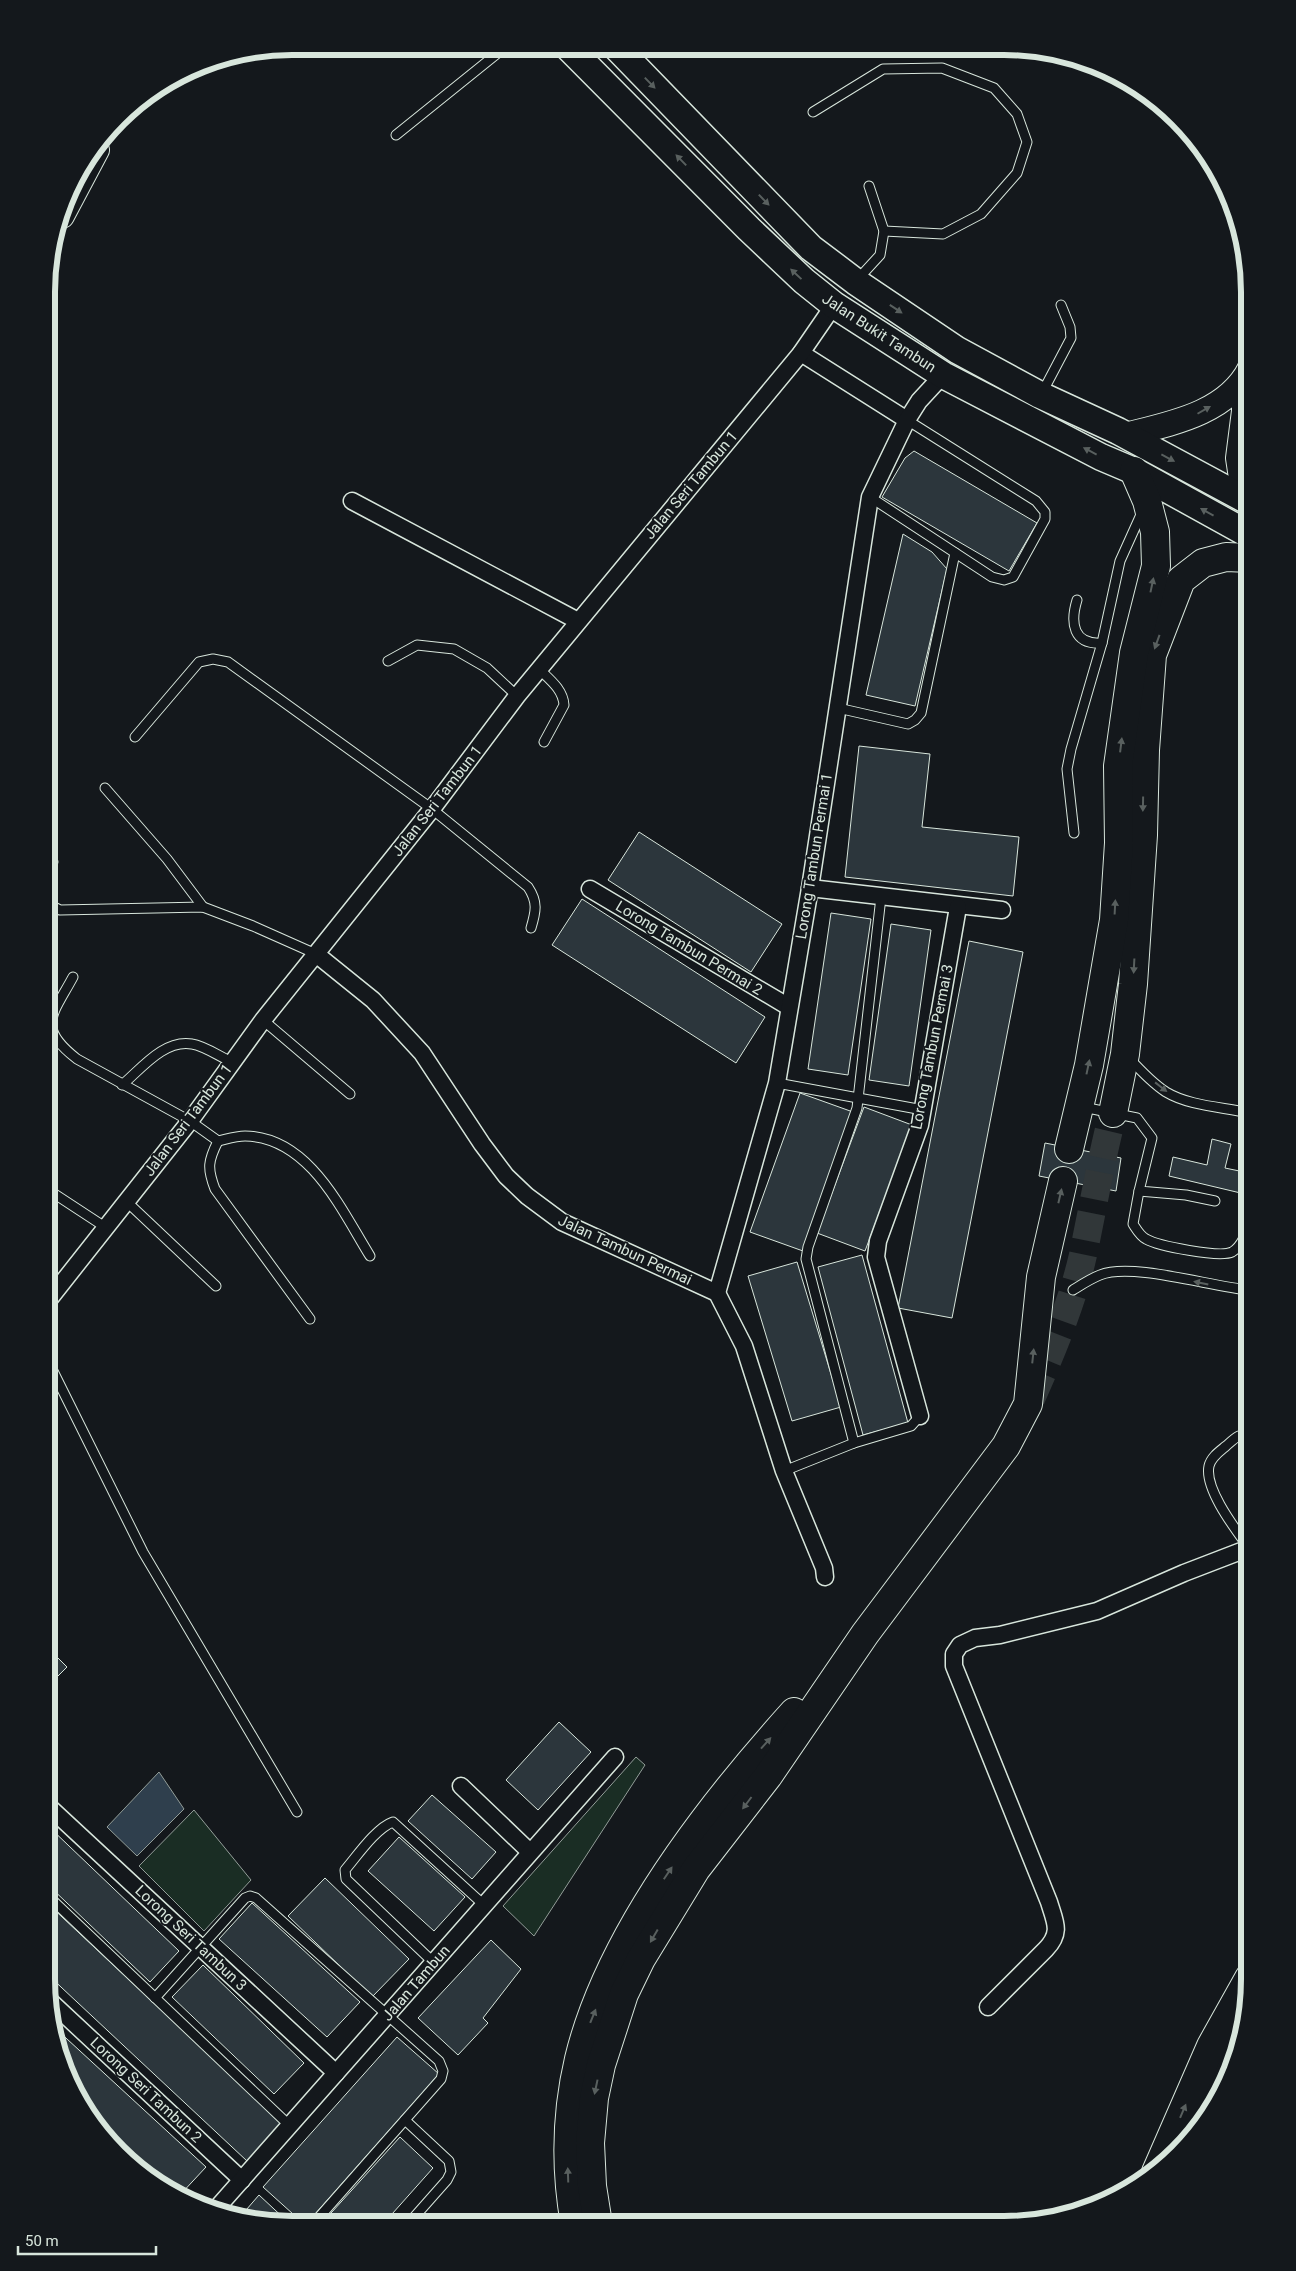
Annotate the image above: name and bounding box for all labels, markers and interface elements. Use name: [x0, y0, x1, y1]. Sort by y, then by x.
one-way arrow: [644, 77, 656, 89]
one-way arrow: [675, 154, 687, 166]
one-way arrow: [758, 193, 770, 205]
one-way arrow: [791, 268, 803, 280]
street label: Jalan Bukit Tambun: [819, 290, 939, 376]
one-way arrow: [890, 304, 903, 314]
one-way arrow: [1197, 406, 1212, 414]
street label: Jalan Seri Tambun 1: [640, 427, 742, 543]
one-way arrow: [1082, 447, 1097, 455]
one-way arrow: [1160, 454, 1175, 462]
one-way arrow: [1200, 507, 1214, 516]
one-way arrow: [1148, 577, 1156, 593]
one-way arrow: [1153, 635, 1161, 650]
one-way arrow: [1117, 736, 1125, 752]
street label: Jalan Seri Tambun 1: [388, 742, 486, 860]
street label: Lorong Tambun Permai 1: [792, 772, 836, 940]
one-way arrow: [1139, 796, 1147, 812]
street label: Lorong Tambun Permai 2: [612, 897, 766, 999]
one-way arrow: [1111, 899, 1119, 915]
one-way arrow: [1130, 958, 1138, 974]
street label: Lorong Tambun Permai 3: [907, 963, 957, 1131]
one-way arrow: [1085, 1059, 1093, 1075]
street label: Jalan Seri Tambun 1: [140, 1060, 236, 1180]
one-way arrow: [1154, 1082, 1167, 1093]
one-way arrow: [1056, 1188, 1064, 1203]
street label: Jalan Tambun Permai: [555, 1211, 695, 1289]
one-way arrow: [1194, 1279, 1209, 1287]
one-way arrow: [1029, 1347, 1037, 1363]
one-way arrow: [760, 1737, 772, 1749]
one-way arrow: [741, 1796, 752, 1809]
one-way arrow: [663, 1866, 673, 1879]
street label: Lorong Seri Tambun 3: [131, 1882, 251, 1994]
one-way arrow: [650, 1930, 659, 1943]
street label: Jalan Tambun: [378, 1941, 454, 2025]
one-way arrow: [589, 2009, 597, 2023]
street label: Lorong Seri Tambun 2: [86, 2034, 206, 2146]
one-way arrow: [592, 2080, 600, 2095]
one-way arrow: [1179, 2104, 1187, 2118]
one-way arrow: [564, 2167, 572, 2183]
scale bar: [18, 2224, 155, 2256]
text: 50 m: [25, 2232, 59, 2250]

